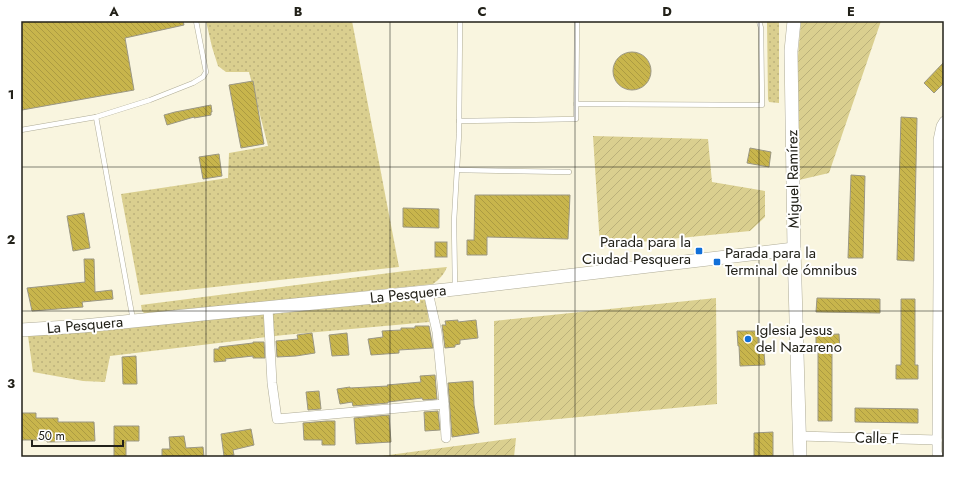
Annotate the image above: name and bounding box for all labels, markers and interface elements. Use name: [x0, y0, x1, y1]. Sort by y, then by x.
text: A: [108, 2, 119, 21]
text: B: [294, 2, 303, 21]
text: C: [477, 2, 487, 21]
text: D: [662, 2, 672, 21]
text: E: [847, 2, 855, 21]
text: 1: [8, 85, 14, 104]
street label: Miguel Ramírez: [781, 129, 805, 229]
text: 2: [7, 230, 15, 249]
place label: Parada para la Ciudad Pesquera: [582, 231, 691, 270]
place label: Parada para la Terminal de ómnibus: [725, 242, 857, 281]
marker: Parada para la Ciudad Pesquera: [694, 246, 704, 256]
marker: Parada para la Terminal de ómnibus: [712, 257, 722, 267]
street label: La Pesquera: [369, 279, 447, 309]
street label: La Pesquera: [46, 311, 124, 339]
place label: Iglesia Jesus del Nazareno: [756, 319, 842, 358]
marker: Iglesia Jesus del Nazareno: [743, 334, 753, 344]
text: 3: [7, 374, 15, 393]
scale bar: [32, 422, 123, 448]
text: 50 m: [38, 427, 65, 445]
street label: Calle F: [855, 427, 899, 449]

